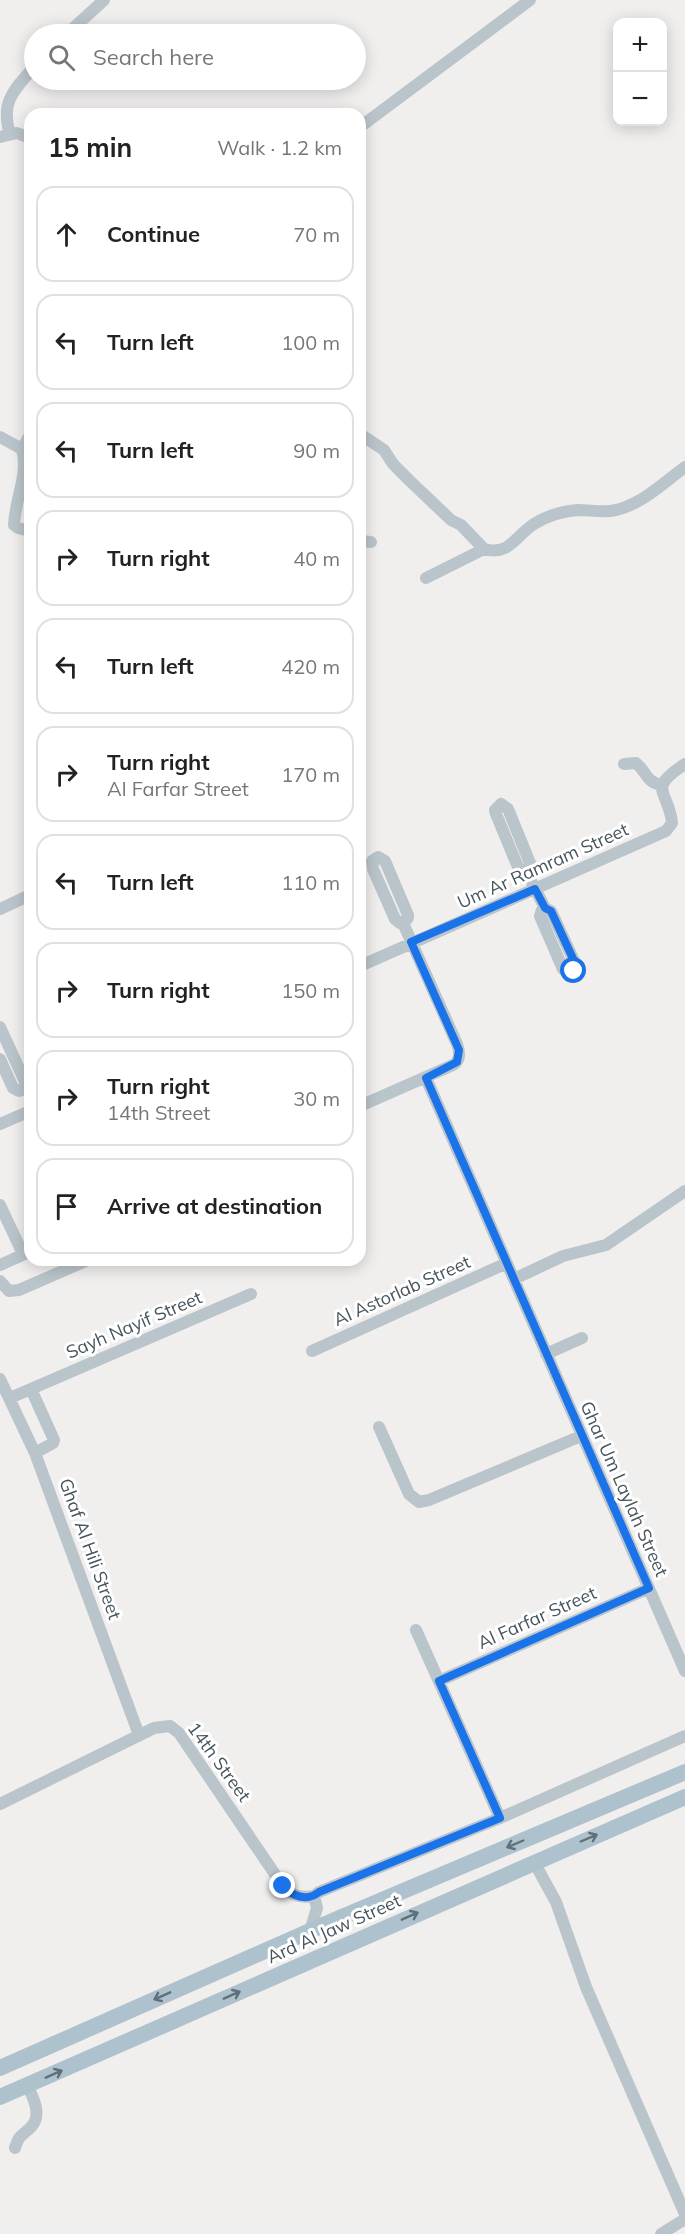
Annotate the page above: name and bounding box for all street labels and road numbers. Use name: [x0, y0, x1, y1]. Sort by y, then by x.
street label: Um Ar Ramram Street: [454, 817, 632, 914]
street label: Al Astorlab Street: [330, 1250, 474, 1331]
street label: Sayh Nayif Street: [62, 1286, 205, 1364]
street label: Ghar Um Laylah Street: [575, 1398, 674, 1580]
street label: Ghaf Al Hili Street: [54, 1475, 127, 1623]
street label: Al Farfar Street: [474, 1581, 600, 1654]
street label: 14th Street: [183, 1717, 256, 1806]
street label: Ard Al Jaw Street: [263, 1889, 404, 1968]

